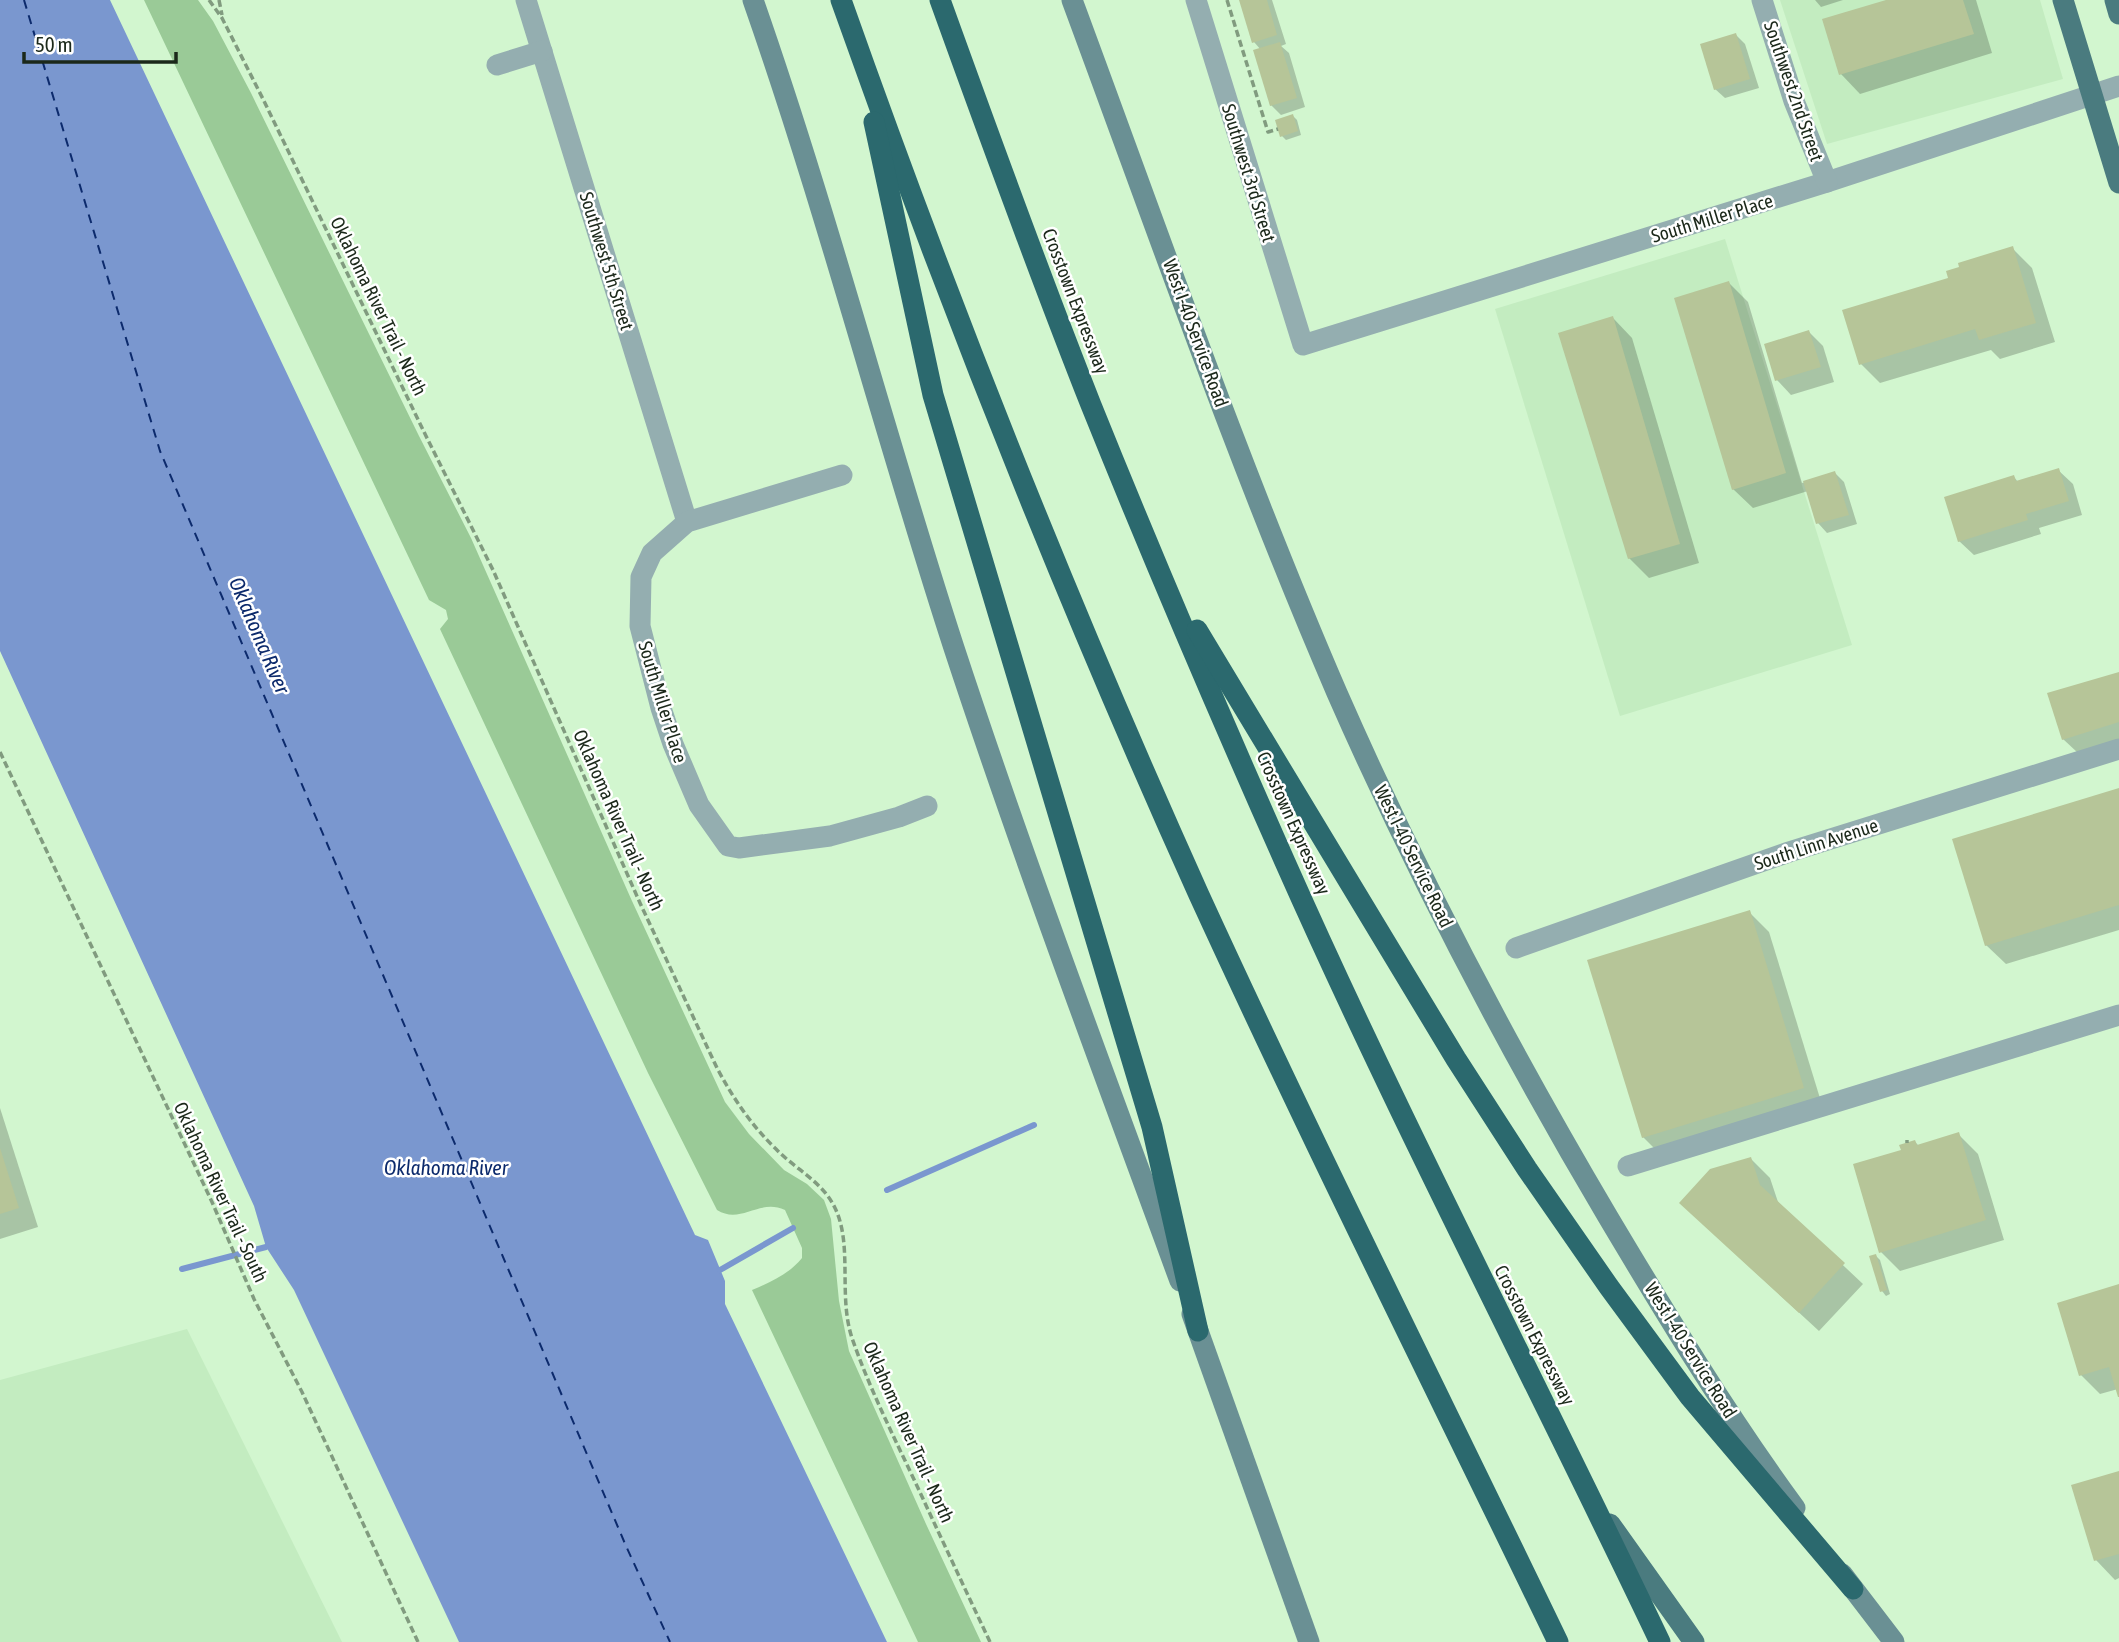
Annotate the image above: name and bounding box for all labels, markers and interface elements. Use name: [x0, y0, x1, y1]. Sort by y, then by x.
street label: Southwest 2nd Street: [1760, 18, 1828, 164]
scale bar: [24, 21, 177, 65]
text: 50 m: [35, 32, 73, 56]
street label: Southwest 3rd Street: [1218, 101, 1280, 245]
street label: Southwest 5th Street: [576, 189, 638, 333]
street label: South Miller Place: [1649, 189, 1775, 247]
street label: Oklahoma River Trail - North: [326, 213, 432, 399]
street label: Crosstown Expressway: [1038, 225, 1114, 377]
street label: West I-40 Service Road: [1159, 256, 1233, 410]
water label: Oklahoma River: [225, 573, 296, 697]
street label: South Miller Place: [634, 639, 692, 765]
street label: Oklahoma River Trail - North: [569, 726, 669, 914]
street label: Crosstown Expressway: [1253, 748, 1335, 898]
street label: West I-40 Service Road: [1370, 781, 1458, 931]
street label: South Linn Avenue: [1751, 814, 1881, 874]
street label: Oklahoma River Trail - South: [170, 1098, 272, 1286]
water label: Oklahoma River: [384, 1155, 509, 1179]
street label: Crosstown Expressway: [1490, 1261, 1580, 1409]
street label: West I-40 Service Road: [1640, 1278, 1742, 1422]
street label: Oklahoma River Trail - North: [859, 1338, 959, 1526]

